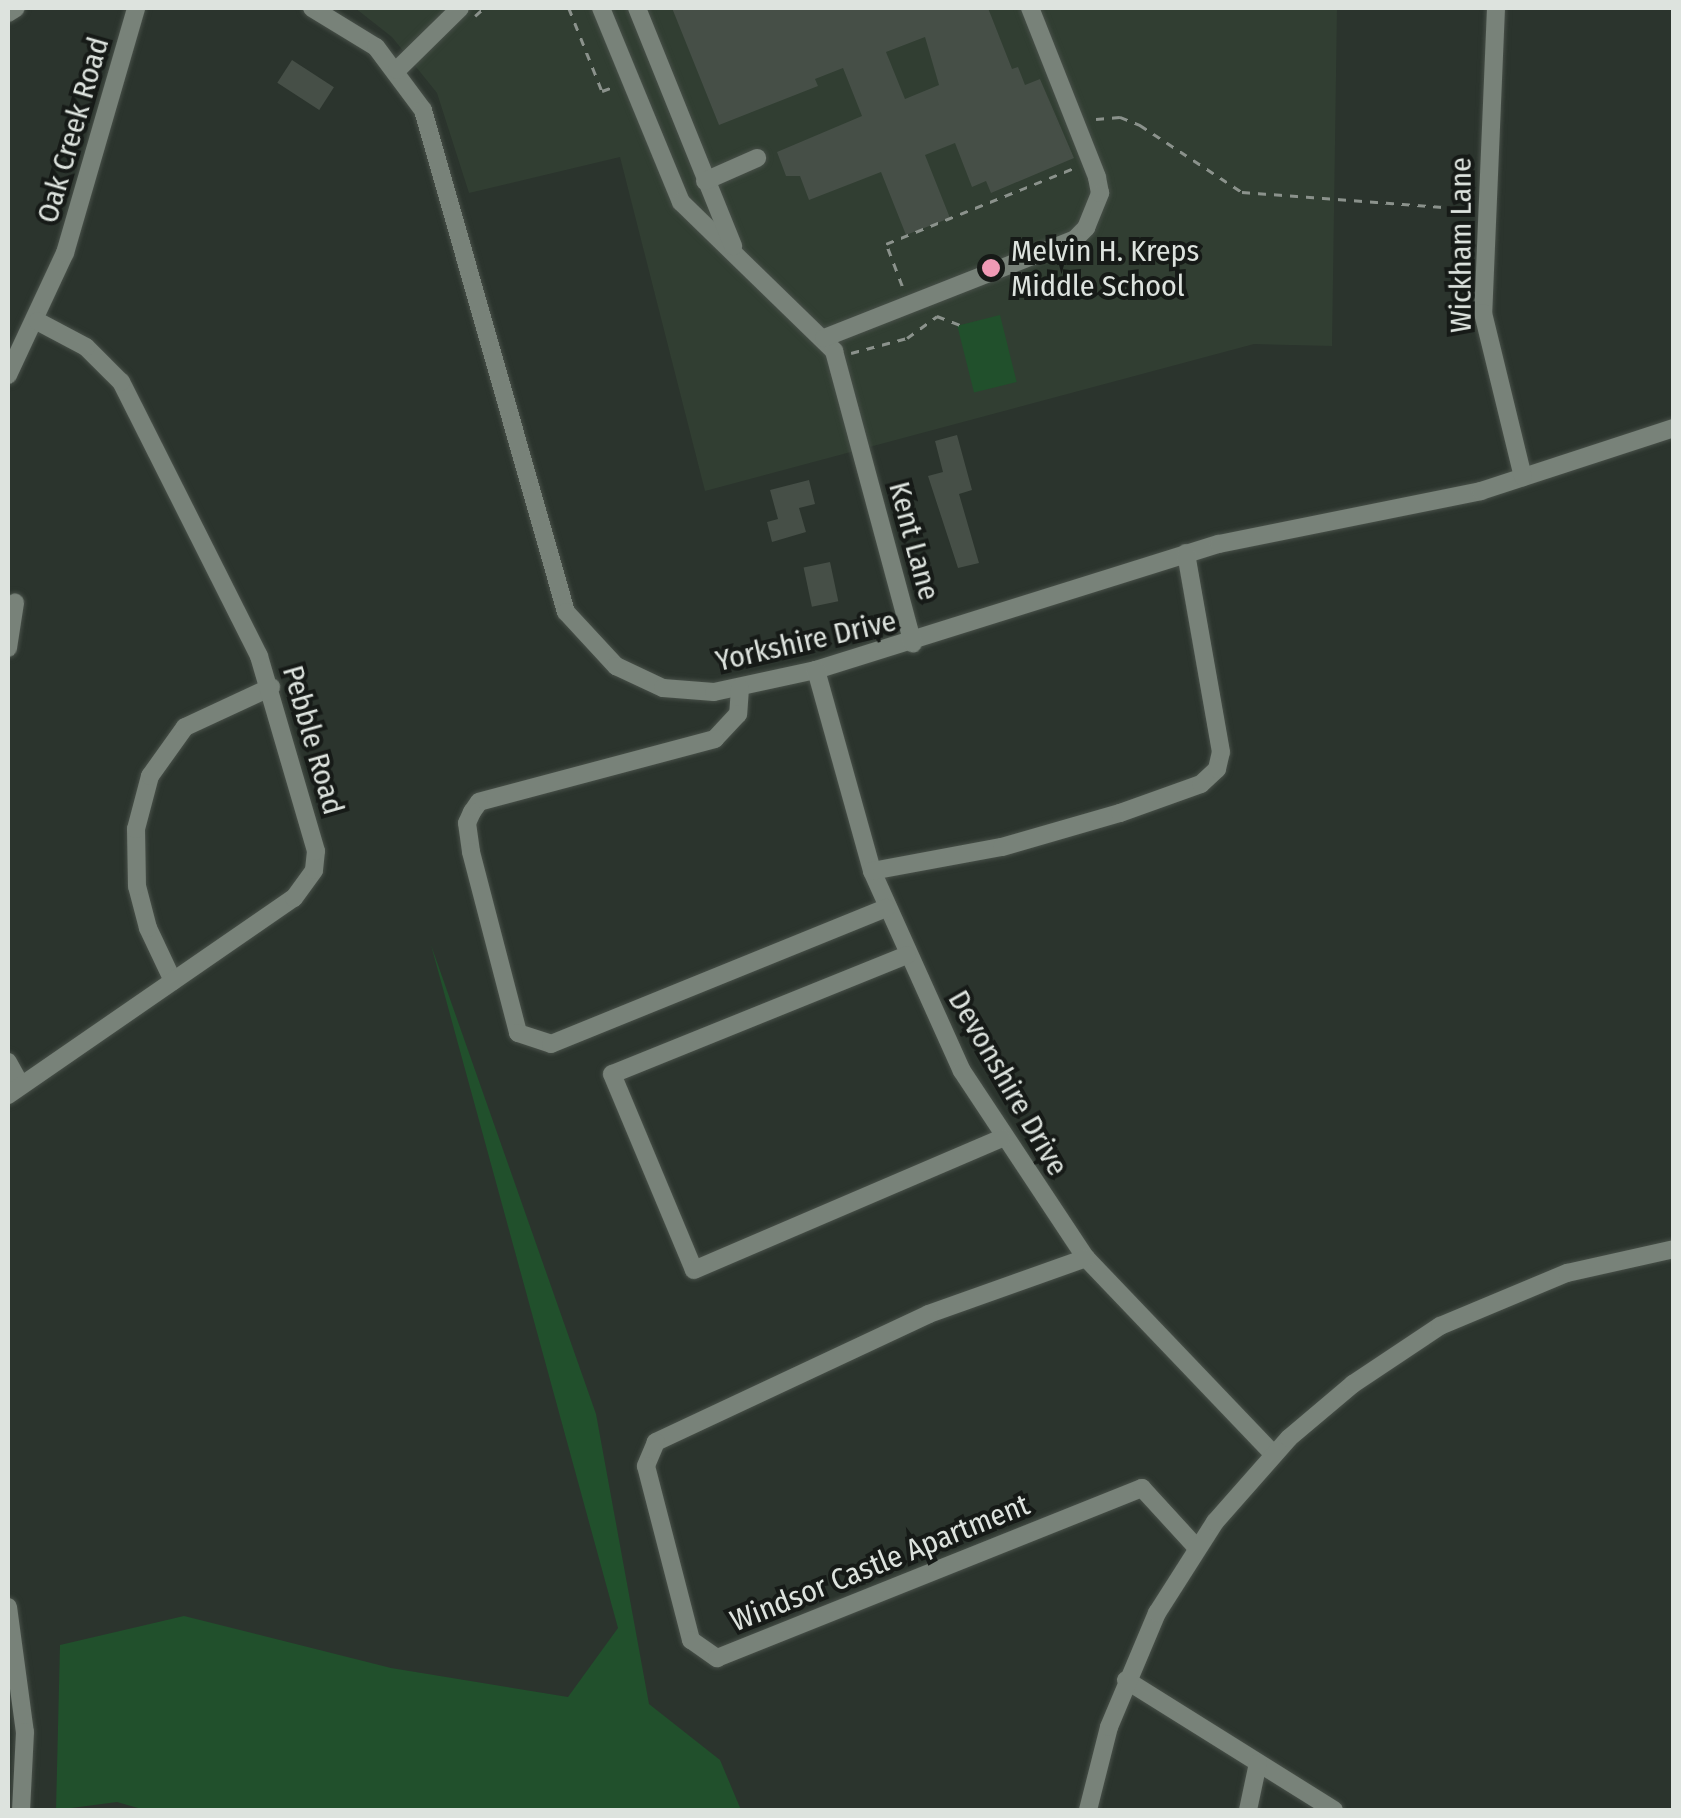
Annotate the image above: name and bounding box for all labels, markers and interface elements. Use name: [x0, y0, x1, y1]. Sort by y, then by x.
street label: Oak Creek Road: [29, 33, 117, 227]
street label: Wickham Lane: [1443, 157, 1479, 333]
place label: Melvin H. Kreps Middle School: [1011, 233, 1199, 304]
marker: Melvin H. Kreps Middle School: [980, 257, 1002, 279]
street label: Kent Lane: [881, 478, 947, 604]
street label: Yorkshire Drive: [712, 603, 900, 679]
street label: Pebble Road: [275, 661, 351, 819]
street label: Devonshire Drive: [940, 984, 1076, 1182]
street label: Windsor Castle Apartment: [725, 1486, 1035, 1640]

